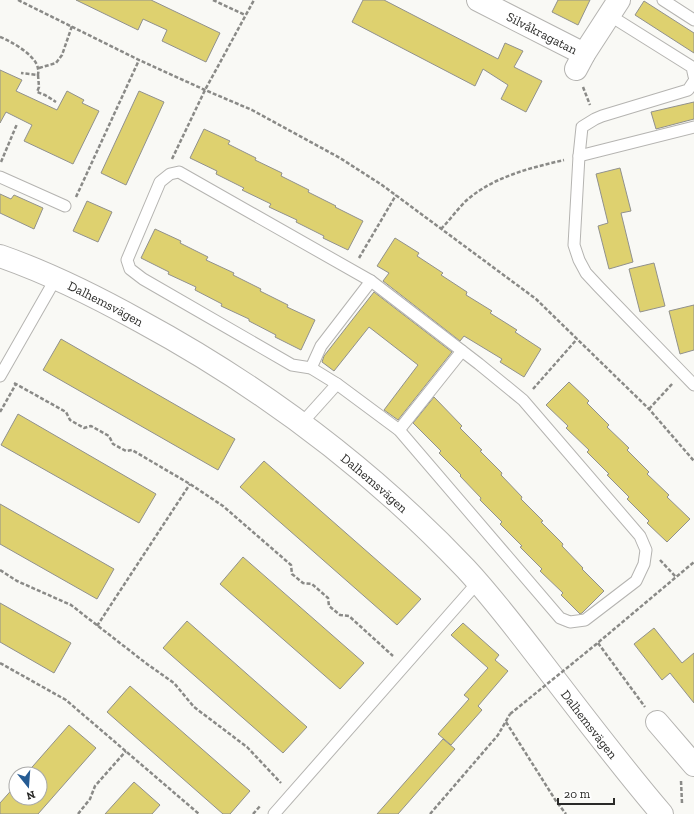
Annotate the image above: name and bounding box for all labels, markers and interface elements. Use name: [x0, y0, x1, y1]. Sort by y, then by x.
street label: Silvåkragatan: [504, 9, 580, 58]
street label: Dalhemsvägen: [66, 278, 146, 330]
street label: Dalhemsvägen: [338, 450, 411, 516]
street label: Dalhemsvägen: [558, 687, 621, 762]
north arrow: [8, 766, 48, 806]
scale bar: [558, 780, 614, 806]
text: 20 m: [564, 787, 591, 801]
text: N: [24, 788, 37, 803]

